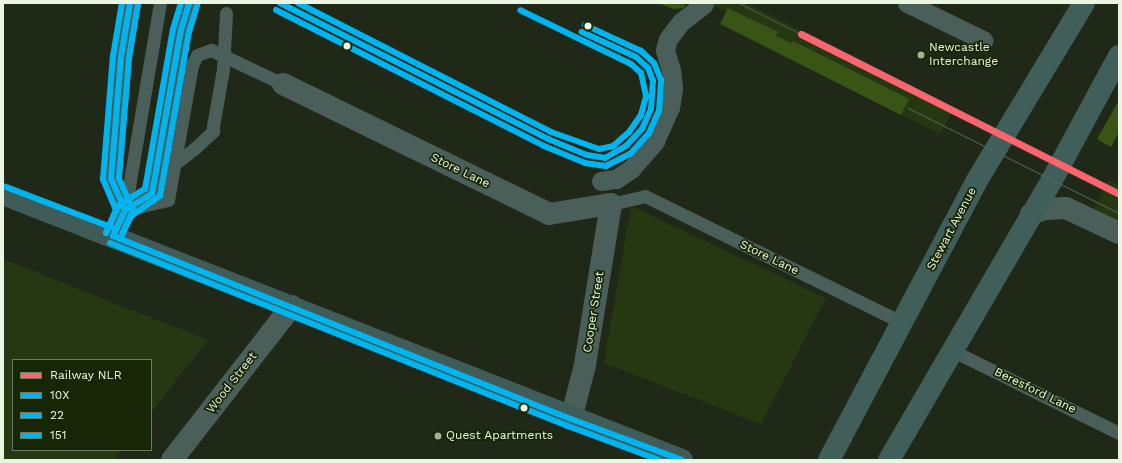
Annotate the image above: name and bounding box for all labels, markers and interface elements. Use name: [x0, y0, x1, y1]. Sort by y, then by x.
unlabelled marker: [583, 21, 593, 31]
unlabelled marker: [342, 41, 352, 51]
place label: Newcastle Interchange: [929, 41, 998, 69]
marker: Newcastle Interchange: [916, 50, 926, 60]
street label: Store Lane: [428, 151, 492, 191]
street label: Stewart Avenue: [924, 185, 980, 273]
street label: Store Lane: [737, 238, 801, 278]
street label: Cooper Street: [580, 270, 608, 354]
street label: Wood Street: [204, 350, 260, 416]
legend: [12, 359, 152, 451]
street label: Beresford Lane: [992, 365, 1078, 417]
text: Railway NLR: [50, 368, 122, 382]
text: 10X: [50, 388, 69, 402]
unlabelled marker: [519, 403, 529, 413]
text: 22: [50, 408, 64, 422]
text: 151: [50, 428, 66, 442]
place label: Quest Apartments: [446, 429, 554, 443]
marker: Quest Apartments: [433, 431, 443, 441]

